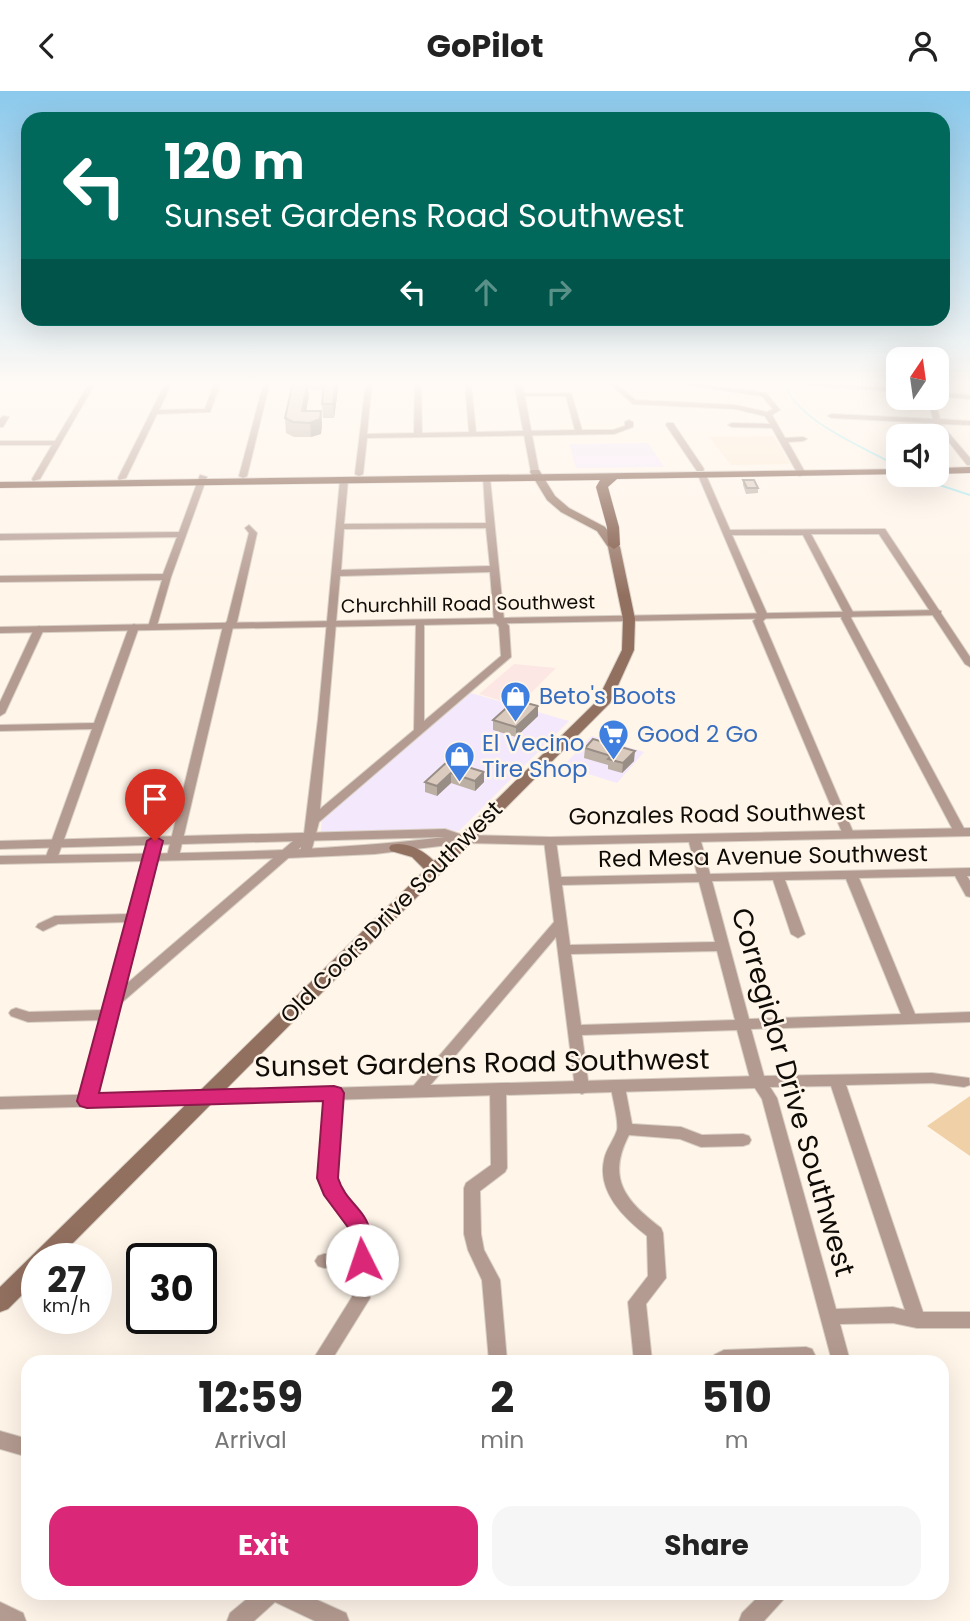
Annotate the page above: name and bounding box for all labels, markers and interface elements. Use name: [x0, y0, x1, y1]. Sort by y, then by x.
text: GoPilot: [427, 23, 544, 68]
icon: back: [28, 27, 66, 65]
icon: person: [904, 27, 942, 65]
text: 120 m: [164, 128, 305, 196]
icon: left: [49, 140, 140, 231]
text: Sunset Gardens Road Southwest: [164, 193, 684, 238]
icon: left: [394, 273, 432, 311]
icon: ahead: [467, 273, 505, 311]
icon: right: [540, 273, 578, 311]
north arrow: [886, 347, 948, 409]
map controls: [886, 347, 949, 487]
button: sound: [886, 424, 949, 487]
street label: Churchhill Road Southwest: [341, 588, 595, 620]
shop icon: Beto's Boots: [499, 679, 533, 723]
place label: Beto's Boots: [539, 680, 676, 712]
supermarket icon: Good 2 Go: [597, 717, 631, 761]
place label: Good 2 Go: [637, 718, 758, 750]
place label: El Vecino Tire Shop: [482, 727, 588, 785]
shop icon: El Vecino Tire Shop: [442, 739, 476, 783]
pin: [125, 769, 185, 841]
icon: arrive: [136, 780, 174, 818]
street label: Old Coors Drive Southwest: [273, 794, 509, 1030]
street label: Gonzales Road Southwest: [568, 795, 866, 833]
street label: Red Mesa Avenue Southwest: [598, 837, 928, 875]
street label: Corregidor Drive Southwest: [722, 903, 864, 1281]
street label: Sunset Gardens Road Southwest: [254, 1040, 710, 1086]
position arrow: [325, 1223, 399, 1297]
speed limit sign: 30: [126, 1243, 217, 1334]
text: 27: [47, 1255, 86, 1304]
text: km/h: [43, 1293, 90, 1318]
text: 12:59: [198, 1368, 303, 1427]
text: 2: [490, 1368, 514, 1427]
text: 510: [701, 1368, 772, 1427]
text: Arrival: [214, 1424, 287, 1456]
text: min: [480, 1424, 524, 1456]
text: m: [725, 1424, 748, 1456]
button: Exit: [49, 1506, 478, 1586]
button: Share: [492, 1506, 921, 1586]

